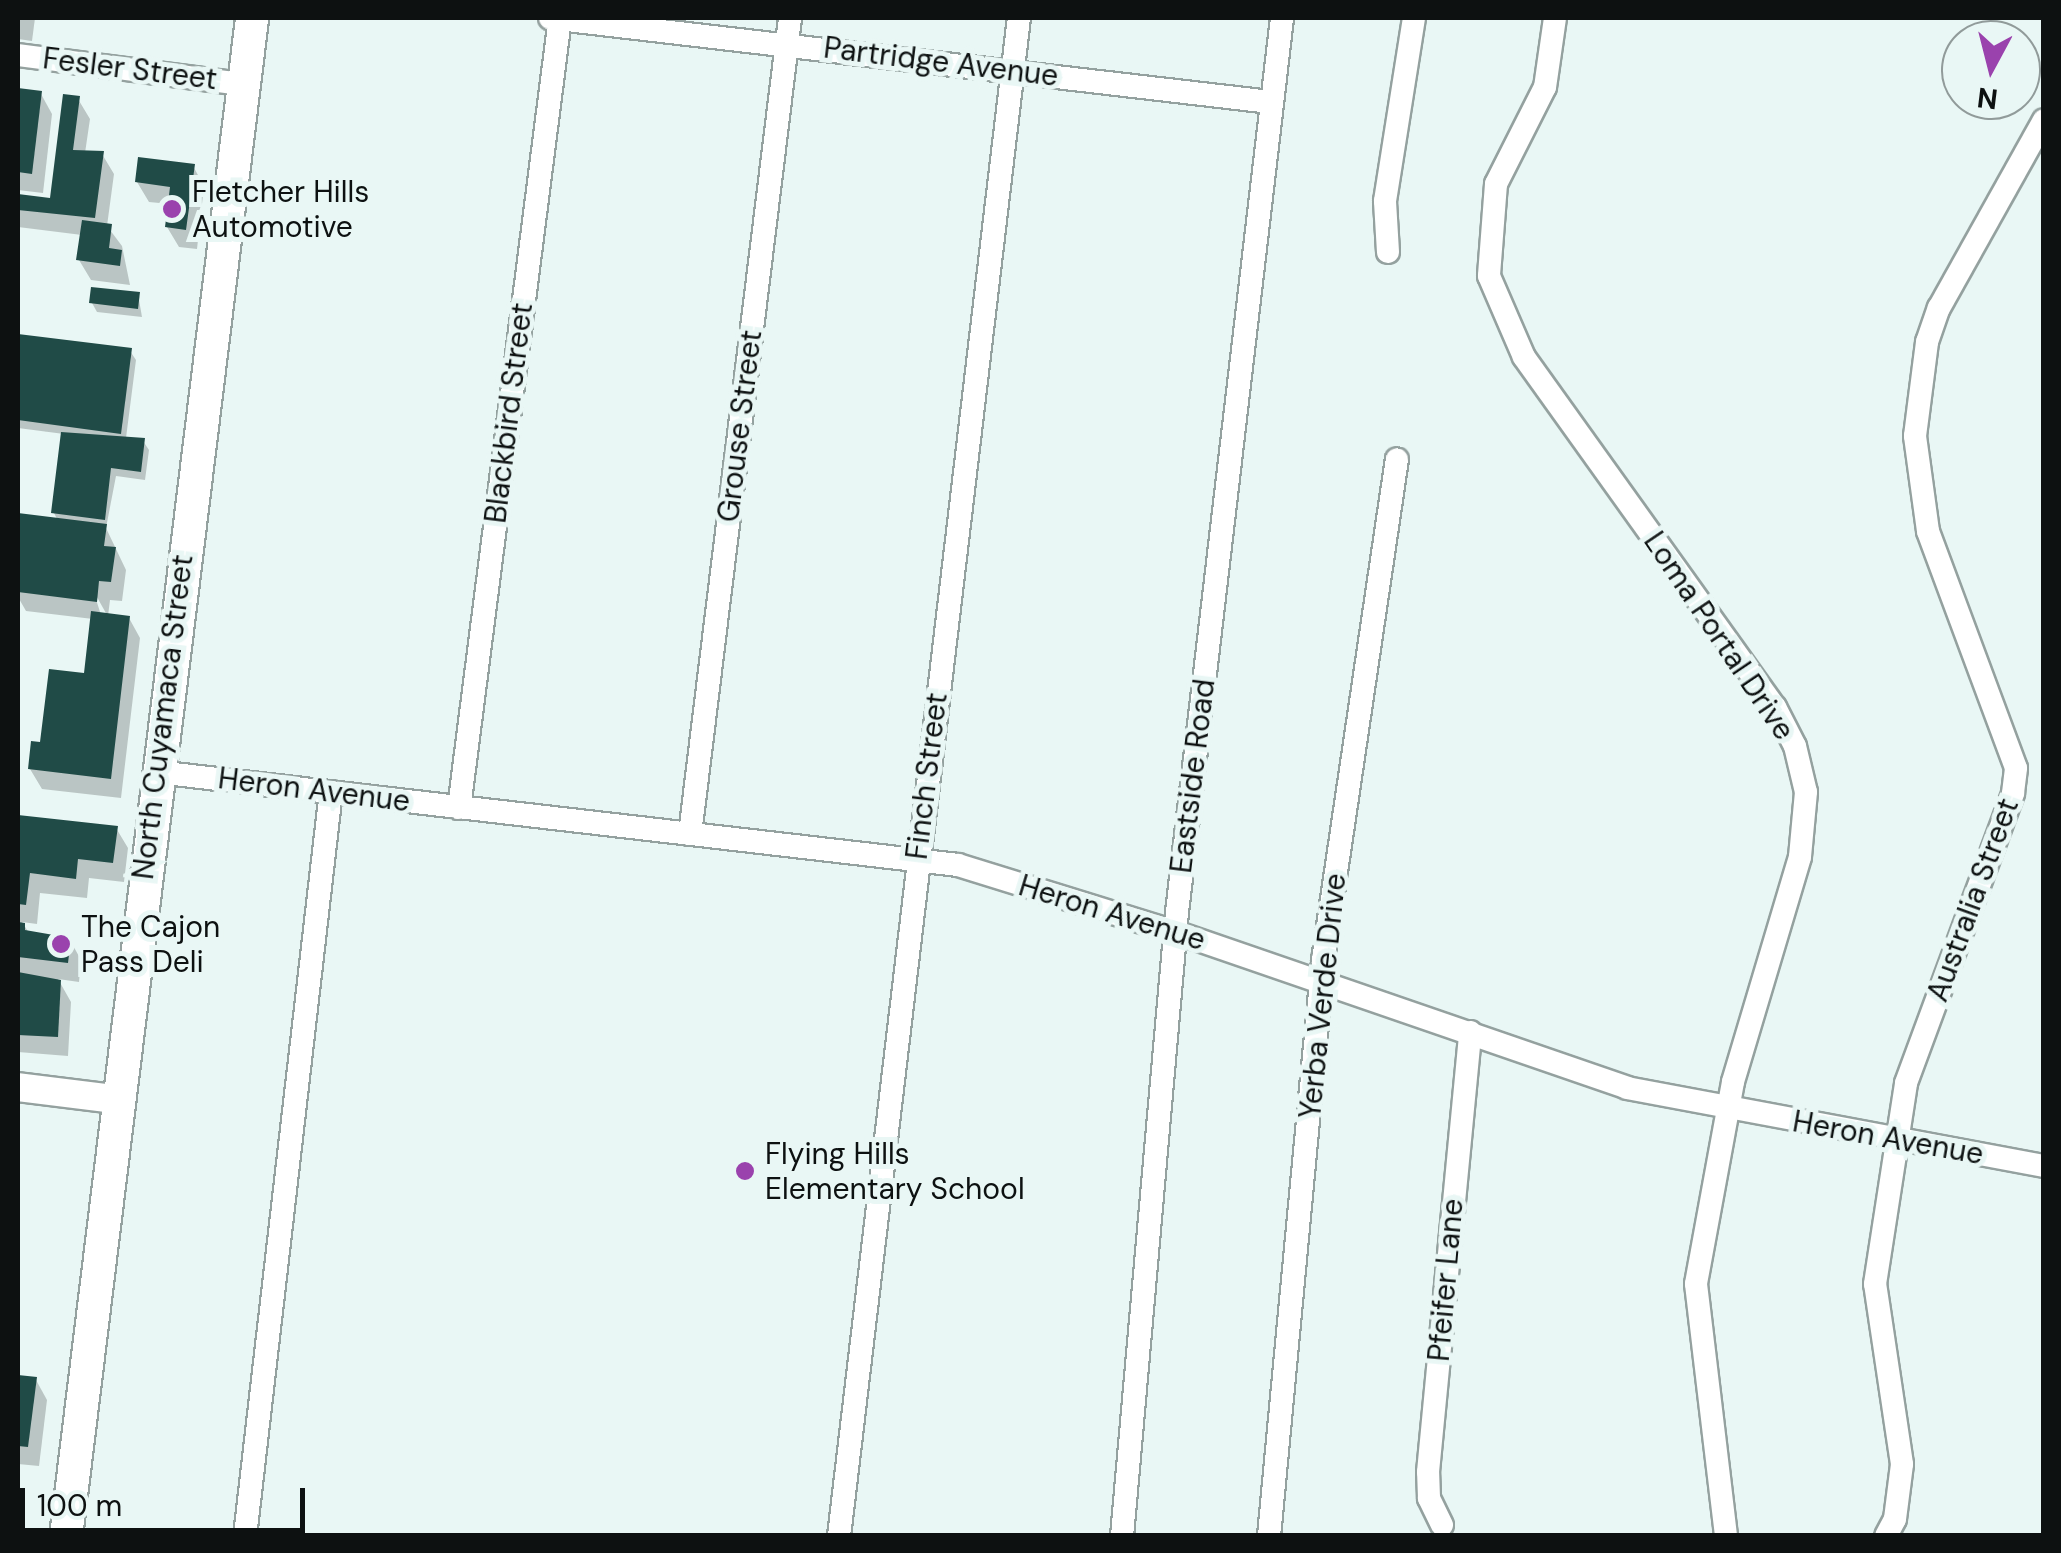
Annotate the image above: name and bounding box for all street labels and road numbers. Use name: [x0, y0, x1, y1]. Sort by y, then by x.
street label: Partridge Avenue: [822, 30, 1060, 94]
street label: Fesler Street: [41, 40, 219, 98]
street label: Blackbird Street: [478, 301, 540, 525]
street label: Grouse Street: [710, 328, 770, 524]
street label: Loma Portal Drive: [1636, 525, 1802, 747]
street label: North Cuyamaca Street: [125, 553, 201, 881]
street label: Eastside Road: [1163, 677, 1223, 875]
street label: Finch Street: [899, 690, 955, 862]
street label: Heron Avenue: [216, 760, 412, 820]
street label: Australia Street: [1920, 793, 2026, 1007]
street label: Heron Avenue: [1014, 868, 1210, 958]
street label: Yerba Verde Drive: [1292, 872, 1354, 1120]
street label: Heron Avenue: [1790, 1104, 1986, 1172]
street label: Pfeifer Lane: [1421, 1197, 1471, 1363]

